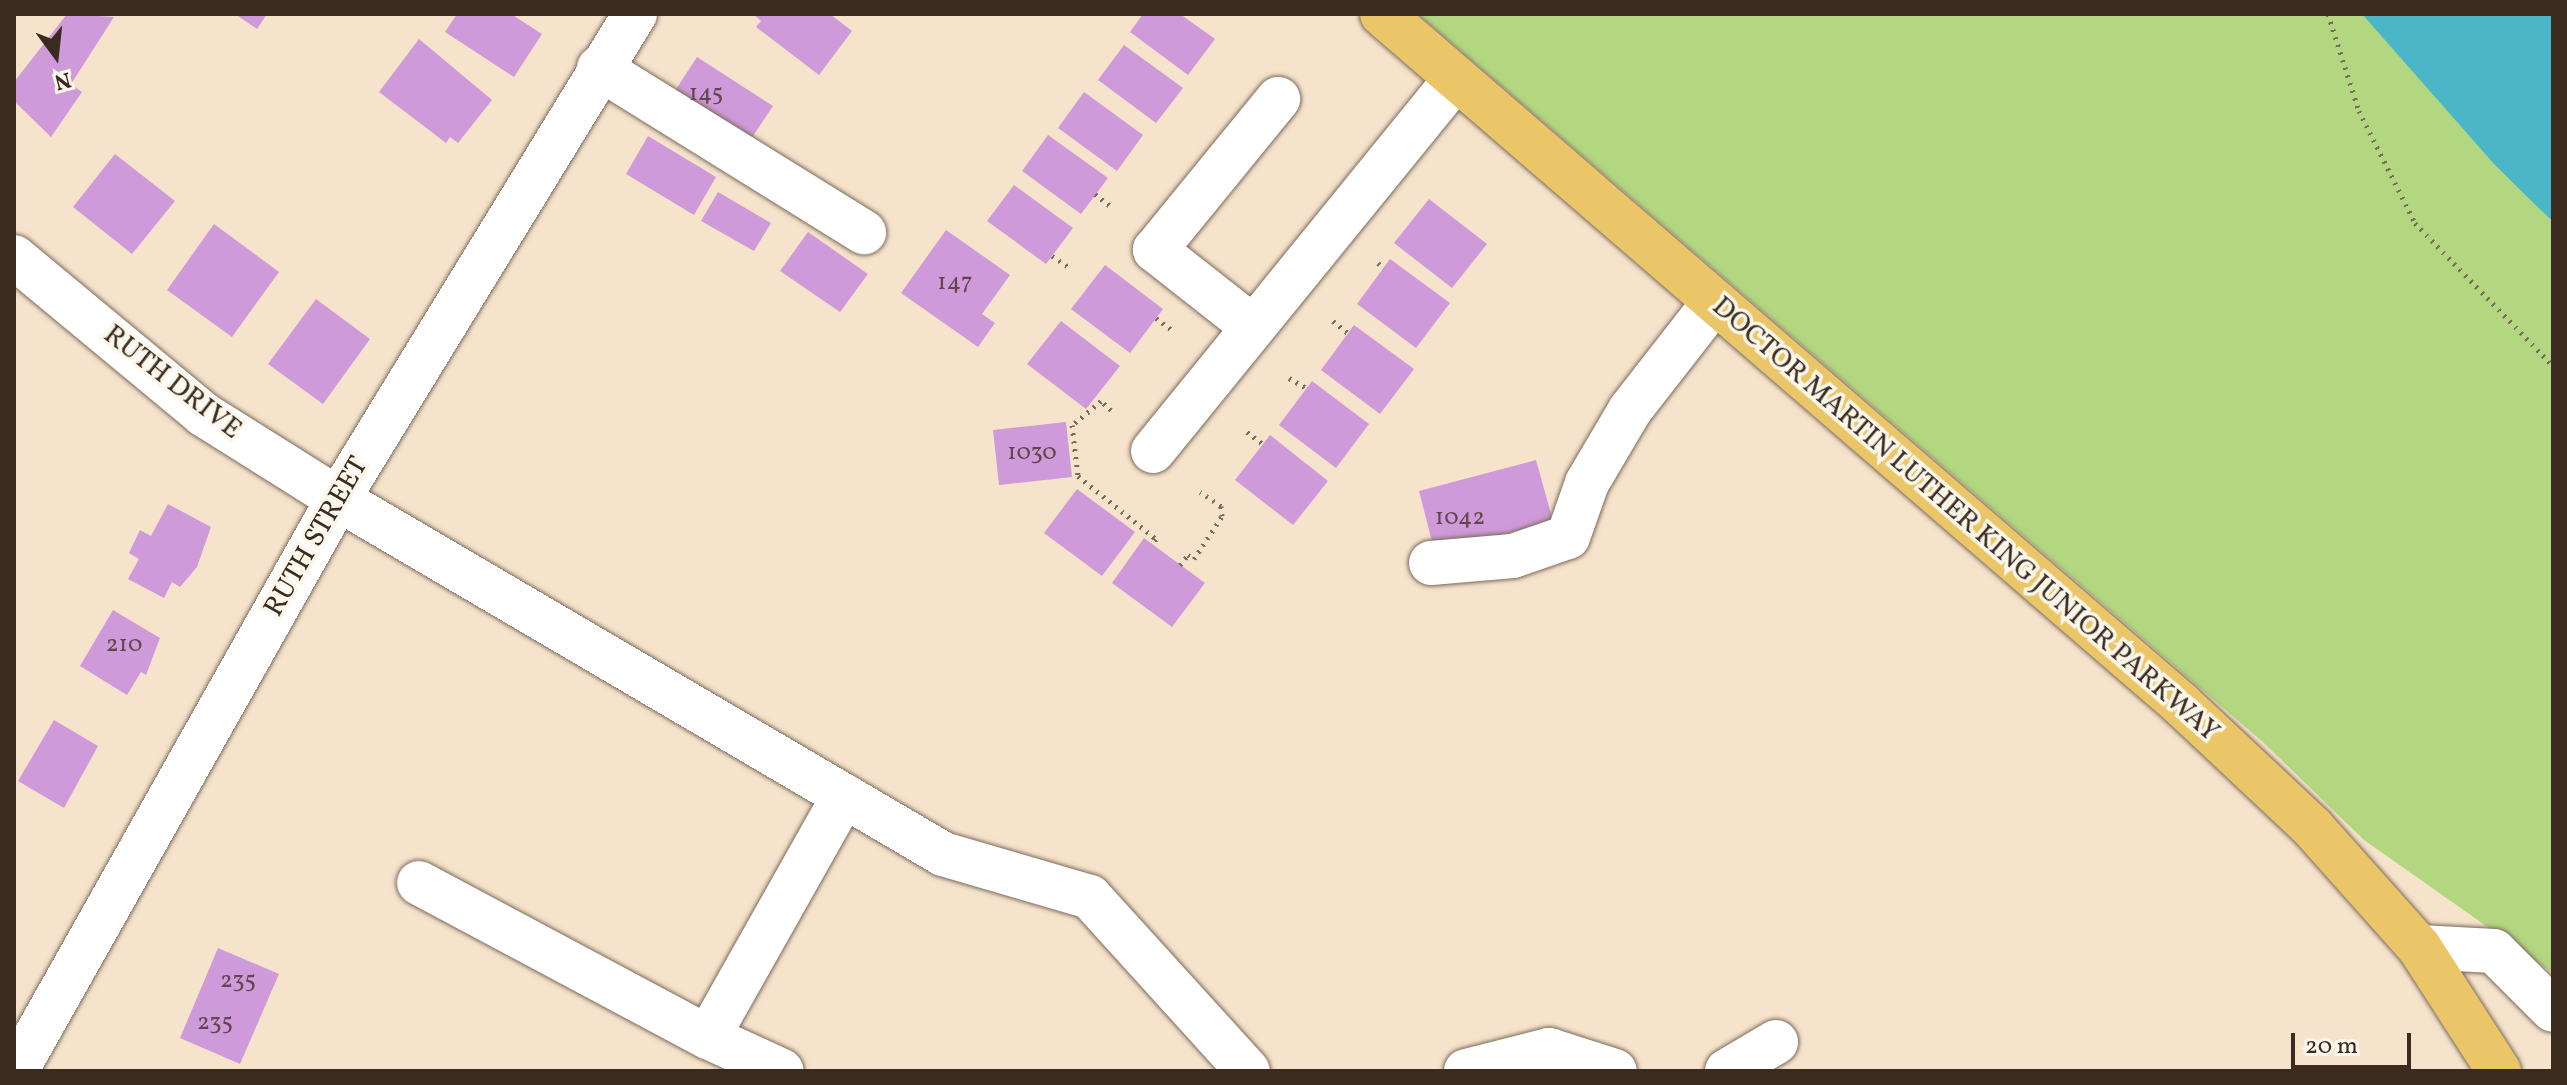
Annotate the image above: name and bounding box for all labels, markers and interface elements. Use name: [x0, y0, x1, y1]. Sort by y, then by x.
north arrow: [16, 16, 96, 96]
text: N: [51, 63, 74, 97]
house number: 145: [689, 81, 723, 109]
house number: 147: [937, 270, 973, 298]
street label: DOCTOR MARTIN LUTHER KING JUNIOR PARKWAY: [1704, 290, 2226, 750]
street label: RUTH DRIVE: [96, 319, 248, 447]
house number: 1030: [1007, 440, 1057, 468]
street label: RUTH STREET: [258, 451, 376, 623]
house number: 1042: [1435, 505, 1485, 533]
house number: 210: [106, 632, 142, 660]
house number: 235: [220, 968, 256, 996]
house number: 235: [197, 1010, 233, 1038]
scale bar: [2295, 1017, 2415, 1067]
text: 20 m: [2305, 1030, 2358, 1064]

